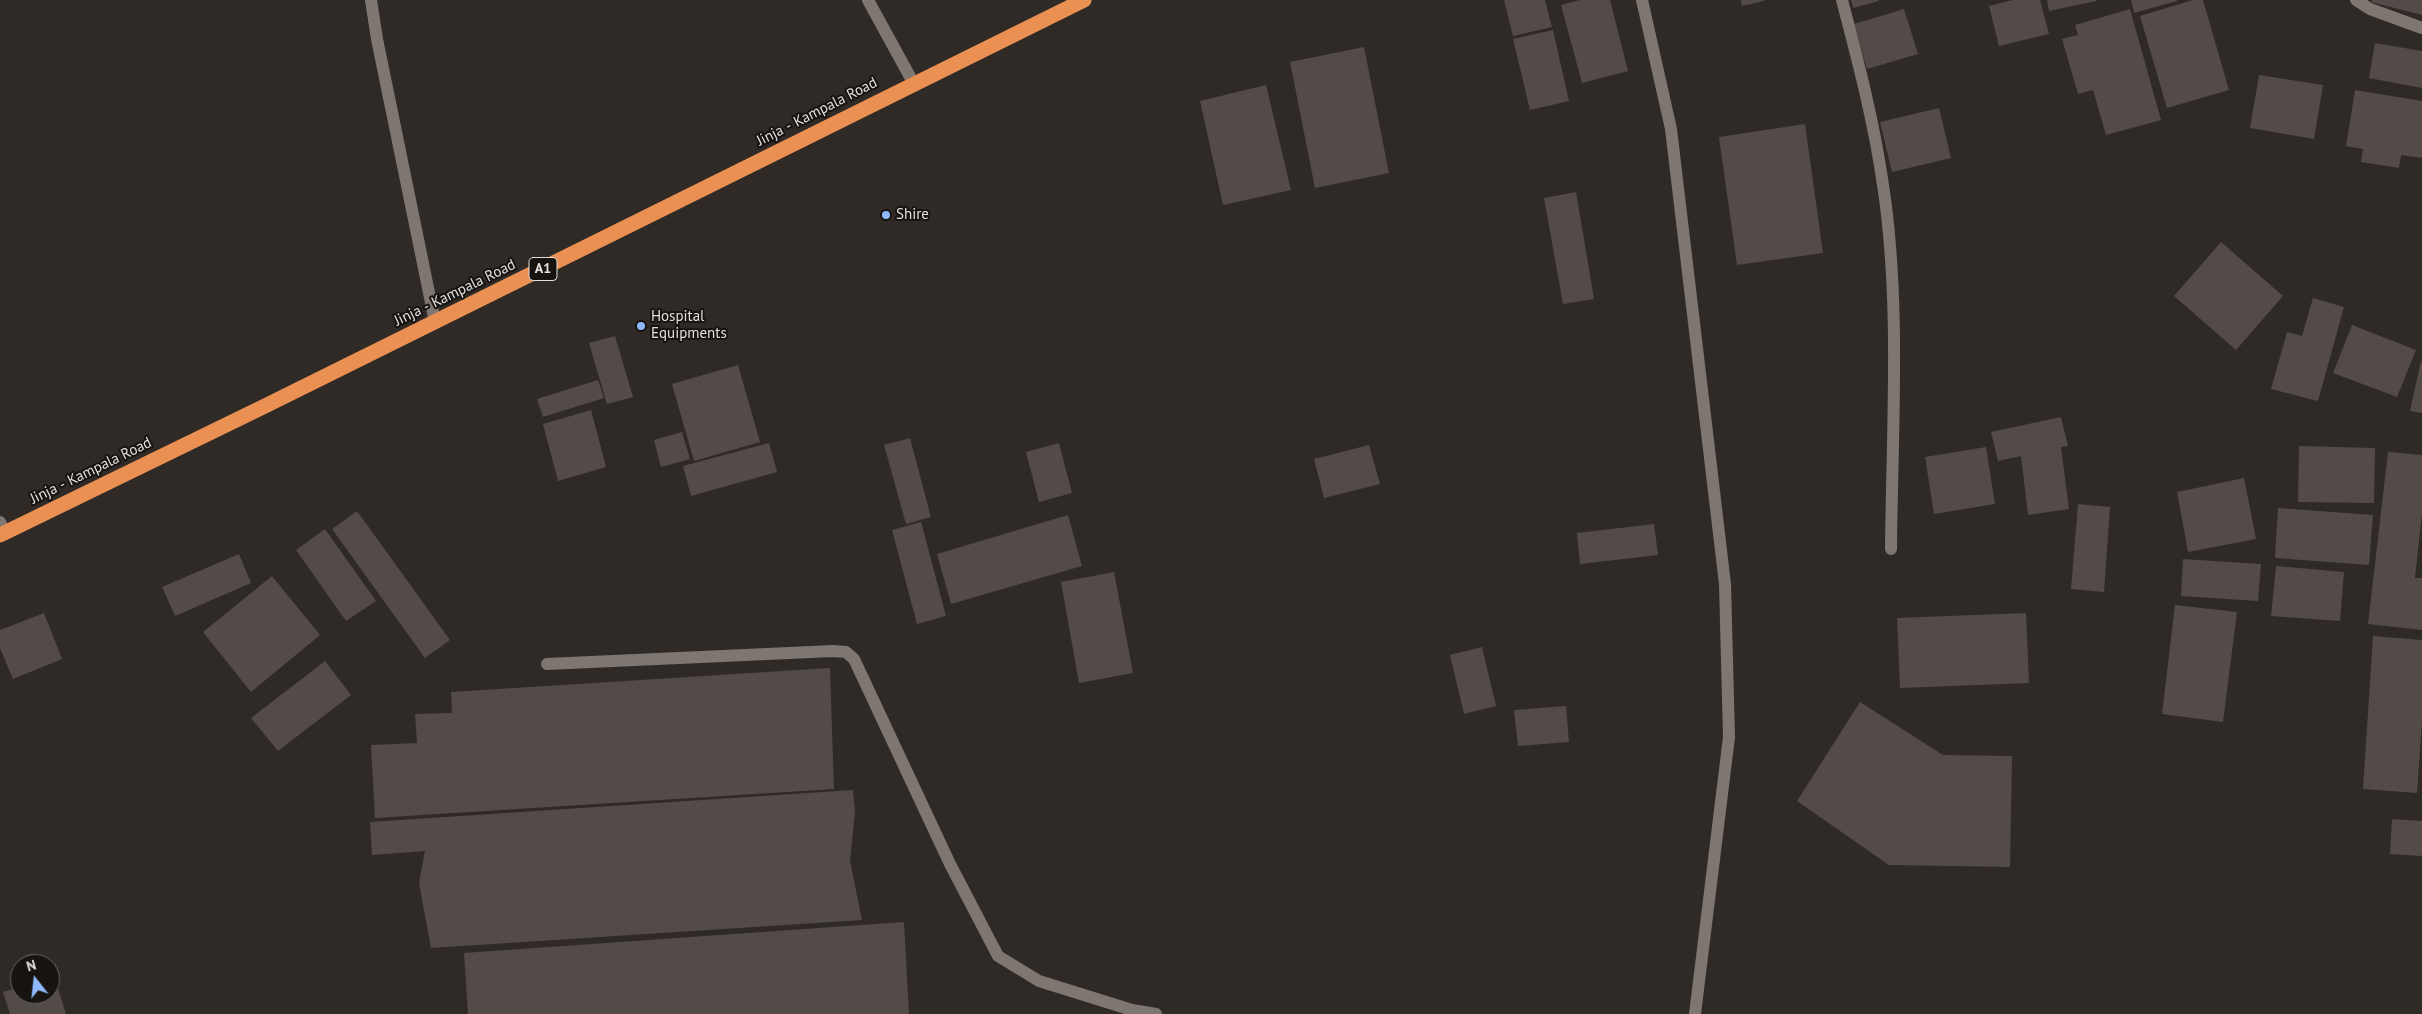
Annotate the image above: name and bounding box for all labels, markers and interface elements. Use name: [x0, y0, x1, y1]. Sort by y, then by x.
street label: Jinja - Kampala Road: [754, 74, 880, 150]
place label: Shire: [896, 206, 929, 224]
marker: Shire: [880, 209, 892, 221]
street label: Jinja - Kampala Road: [391, 256, 519, 330]
road number: A1: [529, 258, 557, 280]
place label: Hospital Equipments: [651, 308, 727, 343]
marker: Hospital Equipments: [635, 320, 647, 332]
street label: Jinja - Kampala Road: [27, 434, 155, 508]
north arrow: [10, 954, 60, 1004]
text: N: [24, 956, 38, 975]

